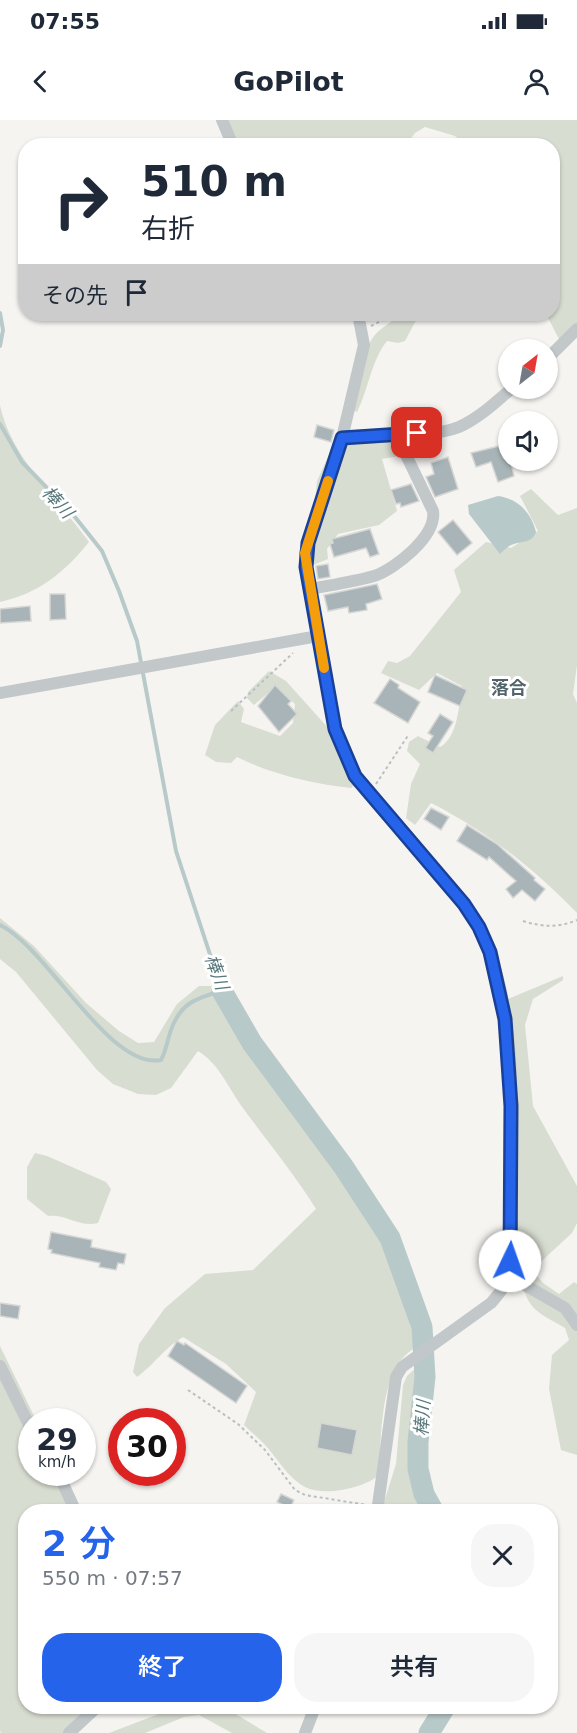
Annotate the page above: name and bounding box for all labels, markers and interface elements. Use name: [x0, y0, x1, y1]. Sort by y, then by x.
text: 07:55: [30, 9, 100, 34]
icon: back: [24, 65, 57, 98]
icon: person: [520, 65, 553, 98]
text: GoPilot: [233, 66, 344, 97]
text: 510 m: [141, 157, 287, 206]
icon: right: [42, 162, 120, 240]
text: 右折: [141, 213, 195, 244]
icon: arrive: [120, 276, 153, 309]
text: その先: [42, 283, 108, 308]
north arrow: [498, 339, 558, 399]
map controls: [498, 339, 558, 471]
pin: [391, 407, 442, 458]
button: sound: [498, 411, 558, 471]
icon: arrive: [400, 416, 433, 449]
water label: 棒川: [38, 482, 79, 524]
district label: 落合: [491, 677, 527, 698]
water label: 棒川: [201, 951, 234, 994]
position arrow: [478, 1229, 542, 1293]
water label: 棒川: [410, 1397, 434, 1437]
speed limit sign: 30: [108, 1408, 186, 1486]
text: 29: [36, 1422, 78, 1457]
text: km/h: [38, 1453, 76, 1471]
text: 2 分: [42, 1523, 116, 1564]
button: close: [471, 1524, 534, 1587]
text: 550 m · 07:57: [42, 1566, 183, 1590]
button: 終了: [42, 1633, 282, 1702]
button: 共有: [294, 1633, 534, 1702]

